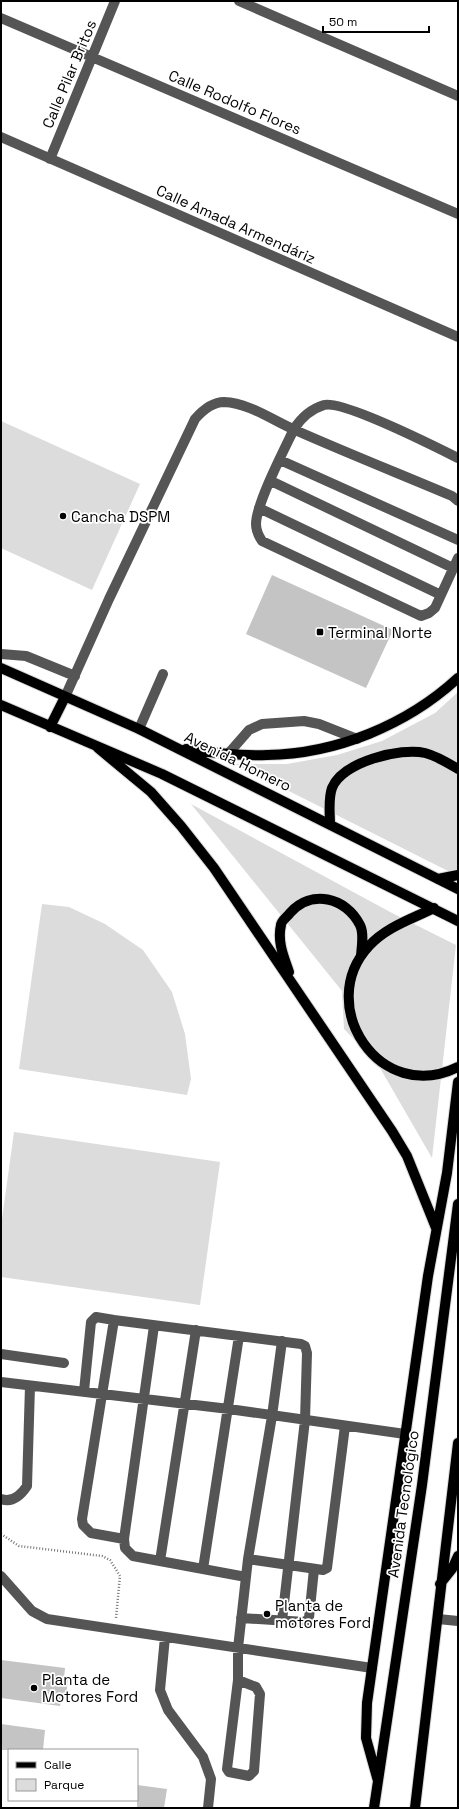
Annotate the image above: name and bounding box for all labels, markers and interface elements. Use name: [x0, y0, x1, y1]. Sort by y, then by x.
scale bar: [323, 8, 429, 34]
text: 50 m: [329, 14, 357, 30]
street label: Calle Pilar Britos: [38, 17, 100, 131]
street label: Calle Rodolfo Flores: [166, 65, 304, 139]
street label: Calle Amada Armendáriz: [153, 180, 319, 268]
place label: Cancha DSPM: [71, 507, 170, 526]
marker: Cancha DSPM: [58, 511, 68, 521]
place label: Terminal Norte: [328, 623, 432, 642]
marker: Terminal Norte: [315, 627, 325, 637]
street label: Avenida Homero: [182, 727, 294, 795]
street label: Avenida Tecnológico: [383, 1429, 423, 1579]
place label: Planta de motores Ford: [275, 1596, 371, 1632]
marker: Planta de motores Ford: [262, 1609, 272, 1619]
place label: Planta de Motores Ford: [42, 1670, 138, 1706]
marker: Planta de Motores Ford: [29, 1683, 39, 1693]
legend: [8, 1749, 138, 1801]
text: Calle: [44, 1757, 72, 1773]
text: Parque: [44, 1777, 84, 1793]

